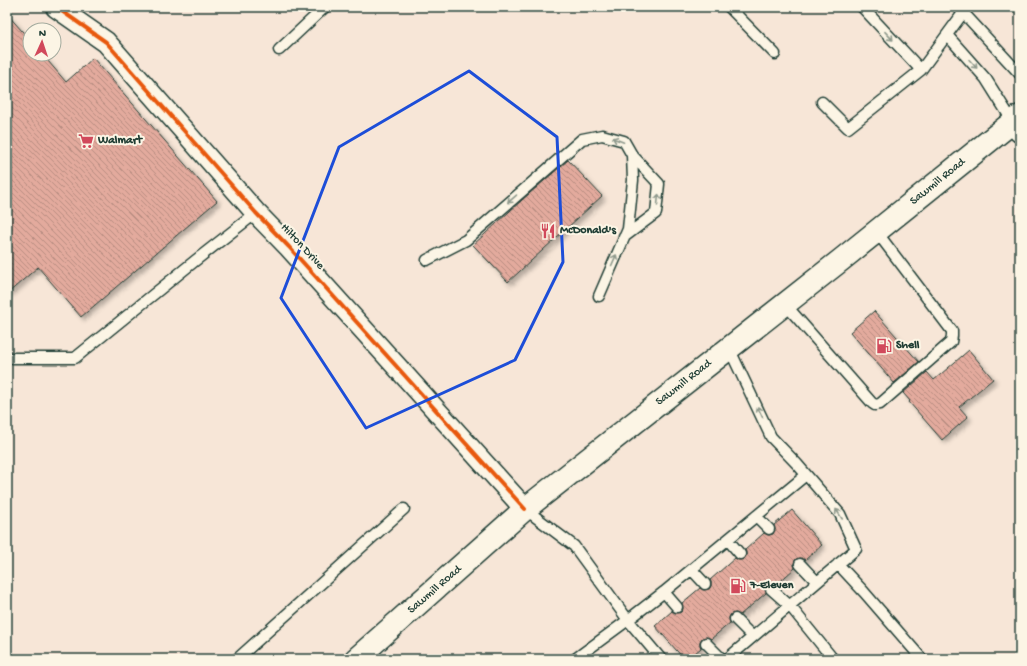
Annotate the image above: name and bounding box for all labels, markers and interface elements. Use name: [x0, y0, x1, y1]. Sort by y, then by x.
north arrow: [22, 22, 62, 62]
text: N: [39, 28, 46, 40]
one-way arrow: [884, 30, 893, 41]
one-way arrow: [968, 59, 978, 69]
supermarket icon: Walmart: [77, 132, 95, 150]
place label: Walmart: [97, 134, 143, 148]
one-way arrow: [613, 136, 625, 144]
street label: Sawmill Road: [908, 155, 969, 209]
one-way arrow: [654, 194, 661, 207]
one-way arrow: [507, 195, 517, 204]
street label: Hilton Drive: [277, 221, 327, 274]
restaurant icon: McDonald's: [539, 222, 557, 240]
place label: McDonald's: [560, 224, 617, 238]
one-way arrow: [611, 255, 619, 267]
fuel station icon: Shell: [875, 337, 893, 355]
place label: Shell: [896, 339, 920, 353]
street label: Sawmill Road: [653, 356, 715, 409]
one-way arrow: [756, 407, 763, 419]
one-way arrow: [835, 509, 843, 520]
street label: Sawmill Road: [405, 562, 466, 617]
fuel station icon: 7-Eleven: [729, 577, 747, 595]
place label: 7-Eleven: [749, 579, 794, 593]

